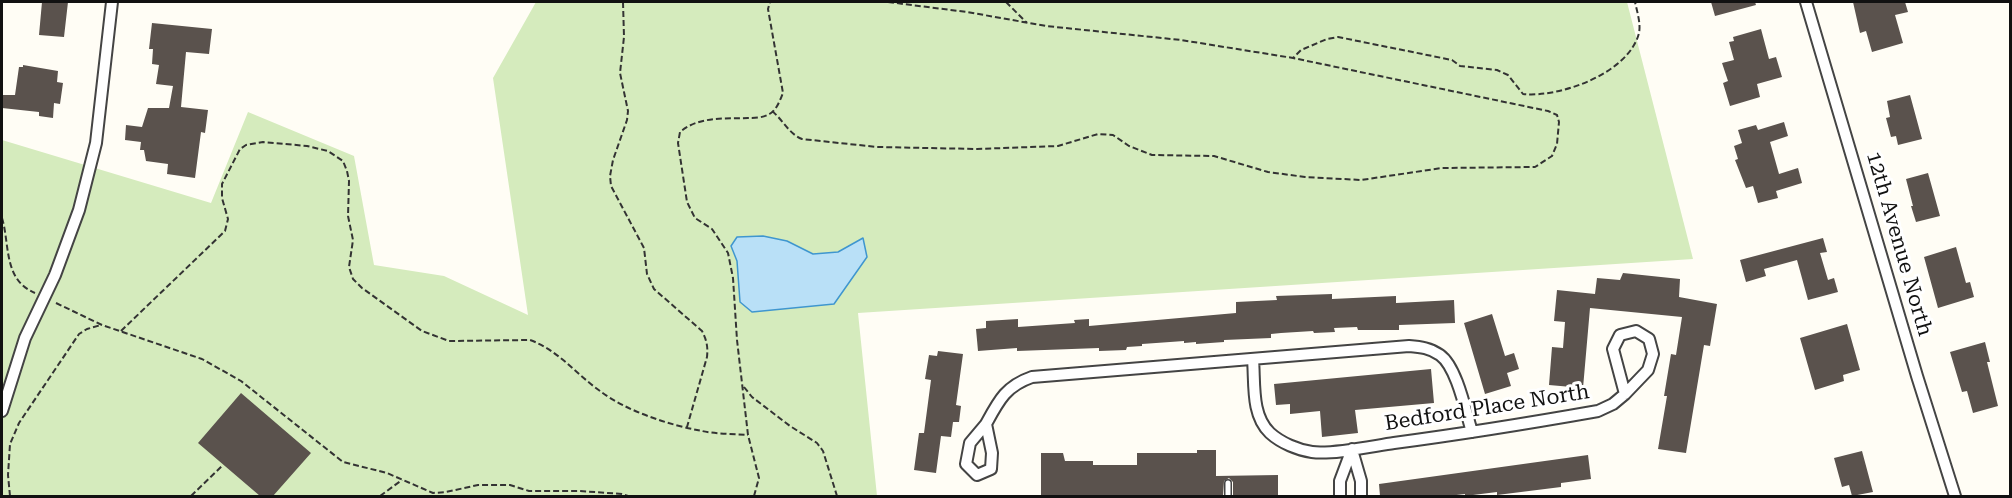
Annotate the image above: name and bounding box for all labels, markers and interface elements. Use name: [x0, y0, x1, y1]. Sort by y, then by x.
street label: 12th Avenue North: [1861, 149, 1937, 339]
street label: Bedford Place North: [1383, 379, 1591, 437]

